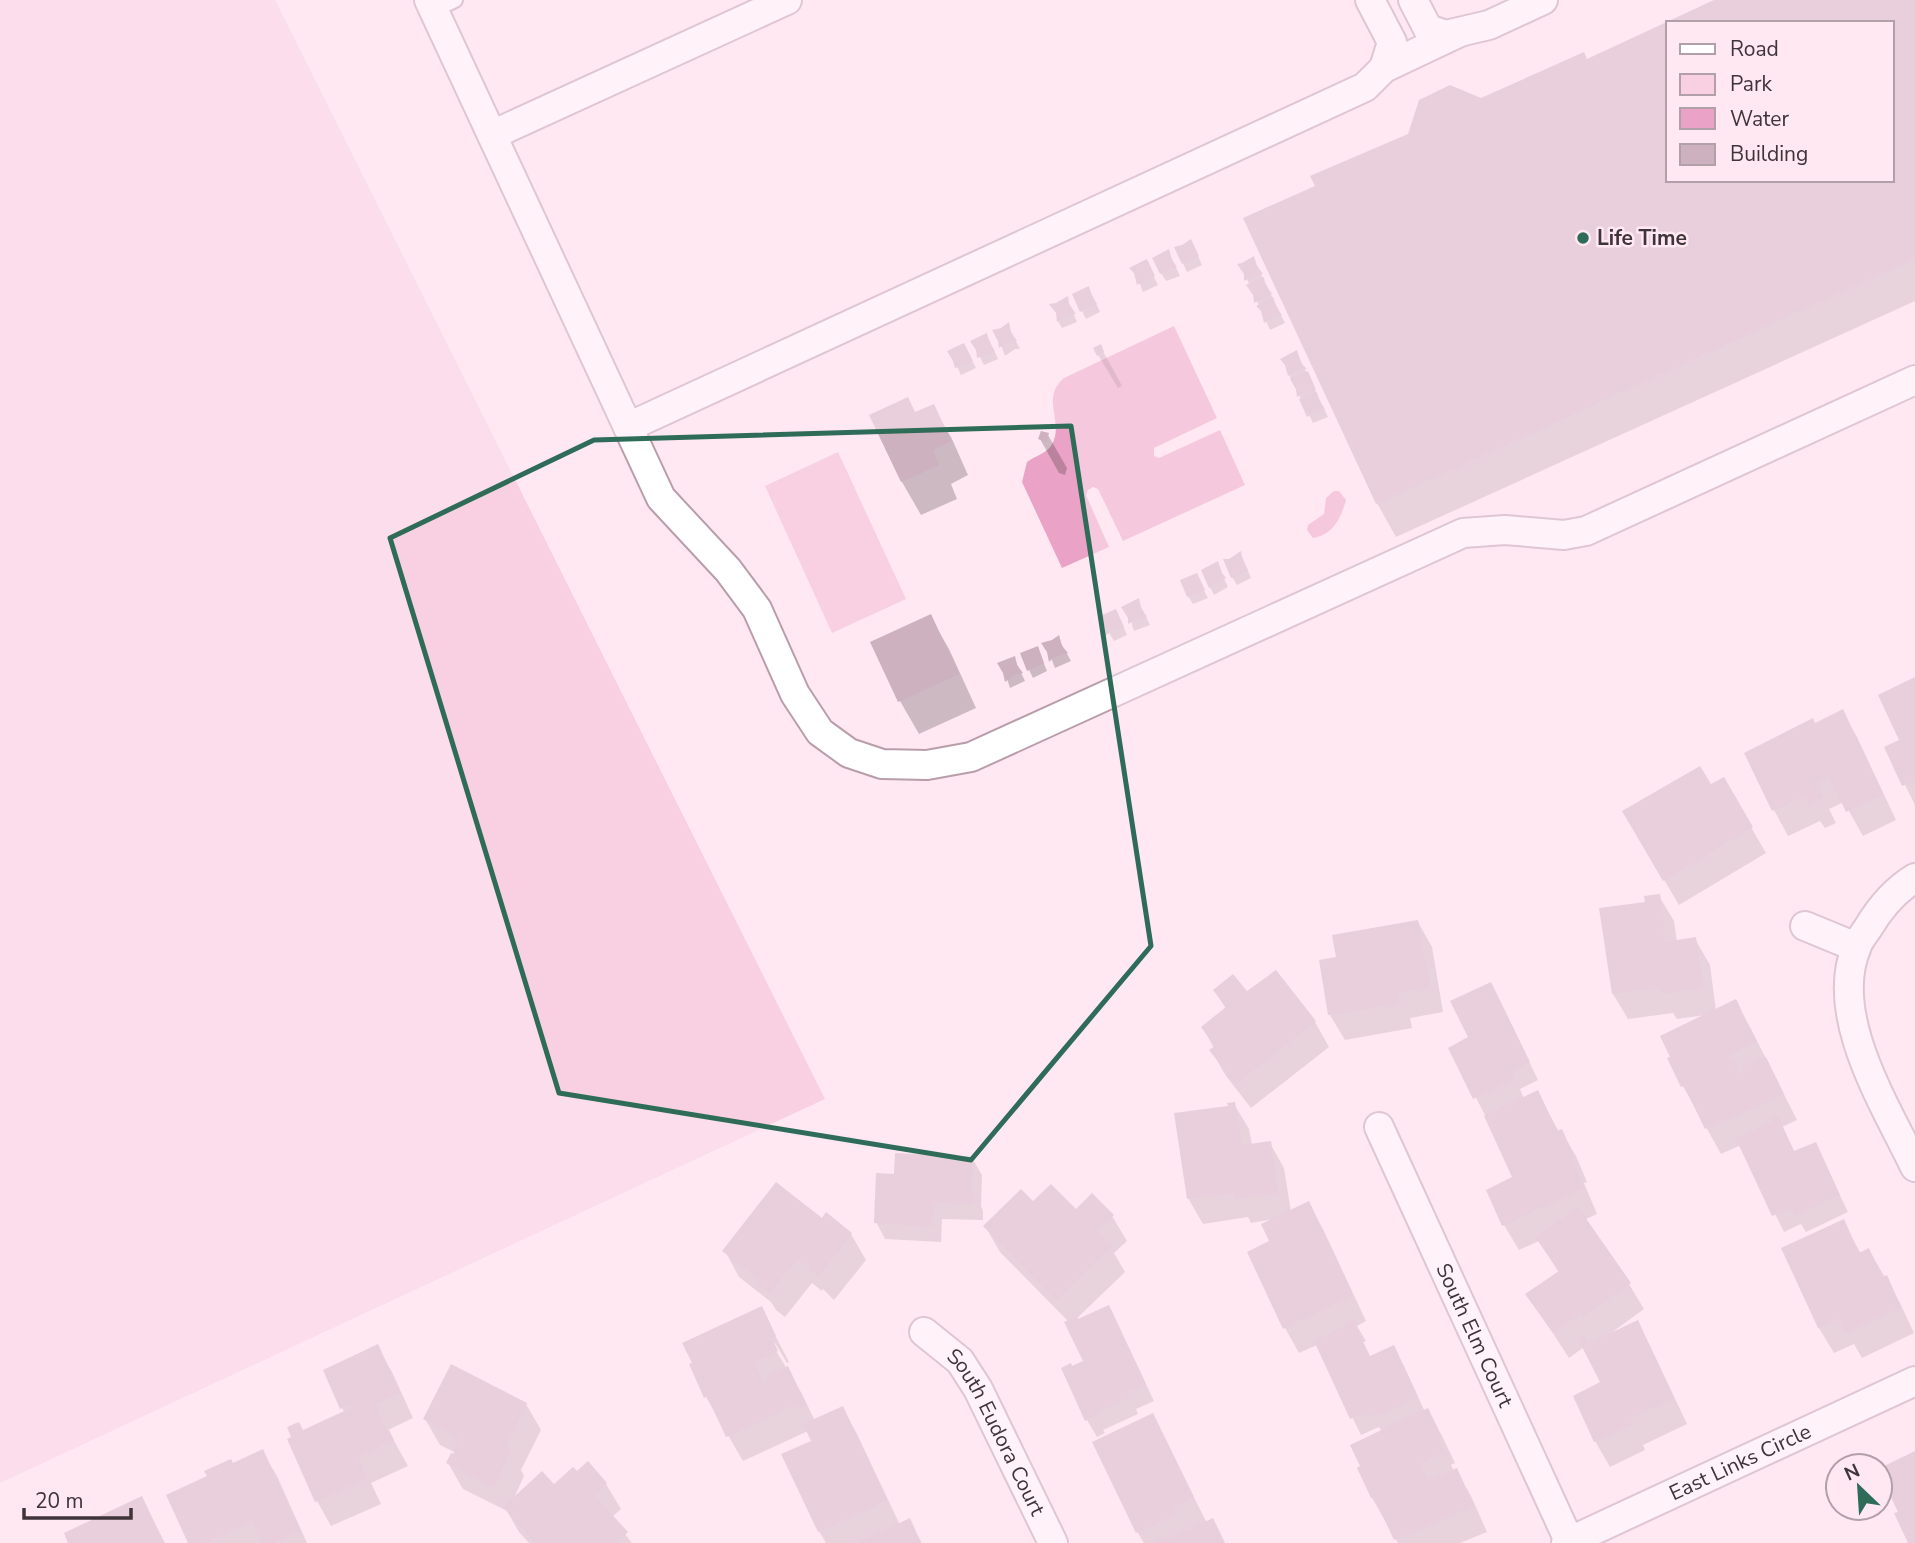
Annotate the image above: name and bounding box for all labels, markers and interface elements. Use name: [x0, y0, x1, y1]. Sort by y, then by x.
legend: [1666, 21, 1894, 182]
text: Road: [1730, 35, 1779, 63]
text: Park: [1730, 70, 1772, 98]
text: Water: [1730, 105, 1789, 133]
text: Building: [1730, 140, 1808, 168]
place label: Life Time: [1597, 224, 1687, 252]
marker: Life Time: [1575, 230, 1591, 246]
street label: South Elm Court: [1429, 1259, 1520, 1412]
street label: South Eudora Court: [941, 1342, 1052, 1521]
street label: East Links Circle: [1665, 1417, 1816, 1507]
north arrow: [1824, 1452, 1894, 1522]
text: N: [1840, 1458, 1864, 1487]
scale bar: [24, 1476, 131, 1520]
text: 20 m: [35, 1487, 84, 1515]

